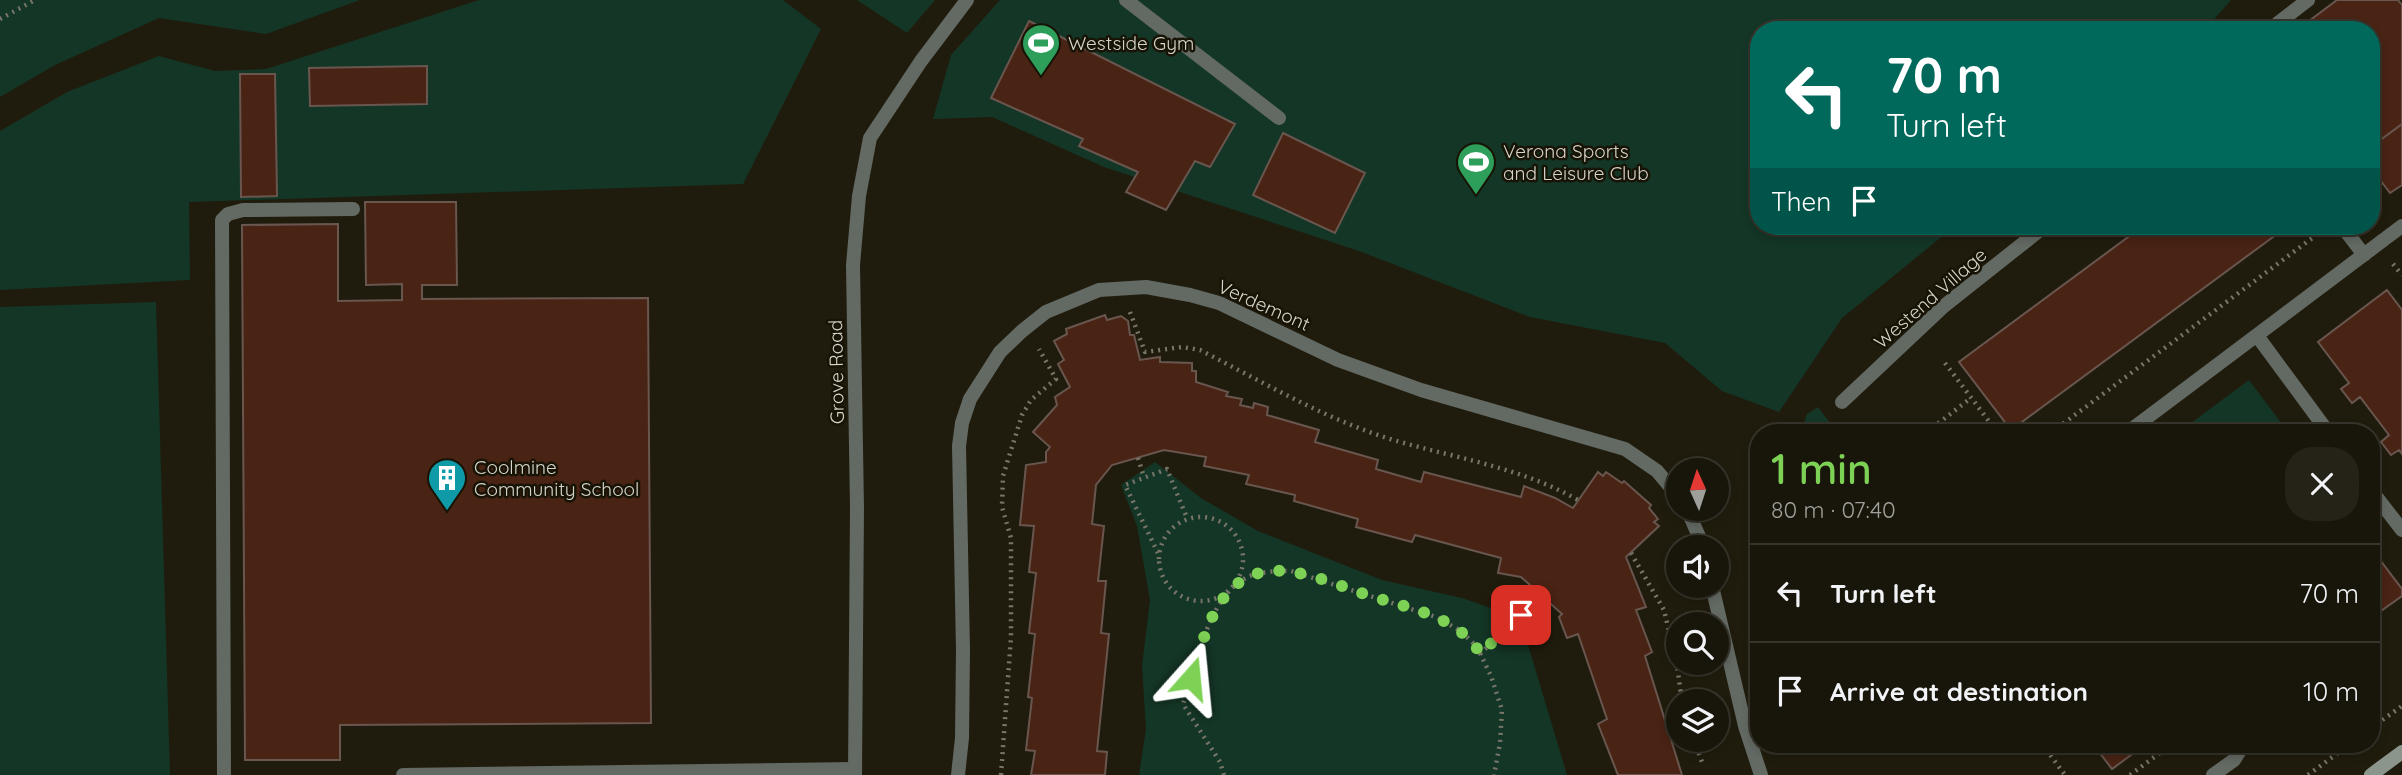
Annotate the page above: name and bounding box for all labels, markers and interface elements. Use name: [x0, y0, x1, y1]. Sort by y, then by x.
sports icon: Westside Gym: [1020, 22, 1062, 77]
place label: Westside Gym: [1068, 31, 1194, 55]
text: 70 m: [1886, 44, 2002, 105]
icon: left: [1771, 49, 1862, 140]
text: Turn left: [1886, 105, 2007, 145]
place label: Verona Sports and Leisure Club: [1503, 139, 1649, 185]
sports icon: Verona Sports and Leisure Club: [1455, 141, 1497, 196]
icon: arrive: [1845, 182, 1883, 220]
text: Then: [1771, 185, 1831, 218]
street label: Westend Village: [1869, 242, 1991, 354]
street label: Verdemont: [1214, 274, 1314, 336]
street label: Grove Road: [823, 320, 849, 424]
text: 1 min: [1771, 442, 1872, 495]
button: close: [2285, 447, 2359, 521]
place label: Coolmine Community School: [474, 455, 639, 501]
building icon: Coolmine Community School: [426, 457, 468, 512]
north arrow: [1666, 458, 1729, 522]
map controls: [1666, 458, 1729, 752]
text: 80 m · 07:40: [1771, 495, 1896, 524]
button: sound: [1666, 535, 1729, 598]
icon: left: [1771, 574, 1809, 612]
text: Turn left: [1830, 577, 1937, 610]
text: 70 m: [2299, 577, 2359, 610]
pin: [1491, 585, 1551, 645]
icon: arrive: [1502, 596, 1540, 634]
button: search: [1666, 612, 1729, 675]
position arrow: [1154, 641, 1228, 715]
icon: arrive: [1771, 672, 1809, 710]
text: Arrive at destination: [1830, 675, 2088, 708]
text: 10 m: [2303, 675, 2359, 708]
button: layers: [1666, 689, 1729, 752]

